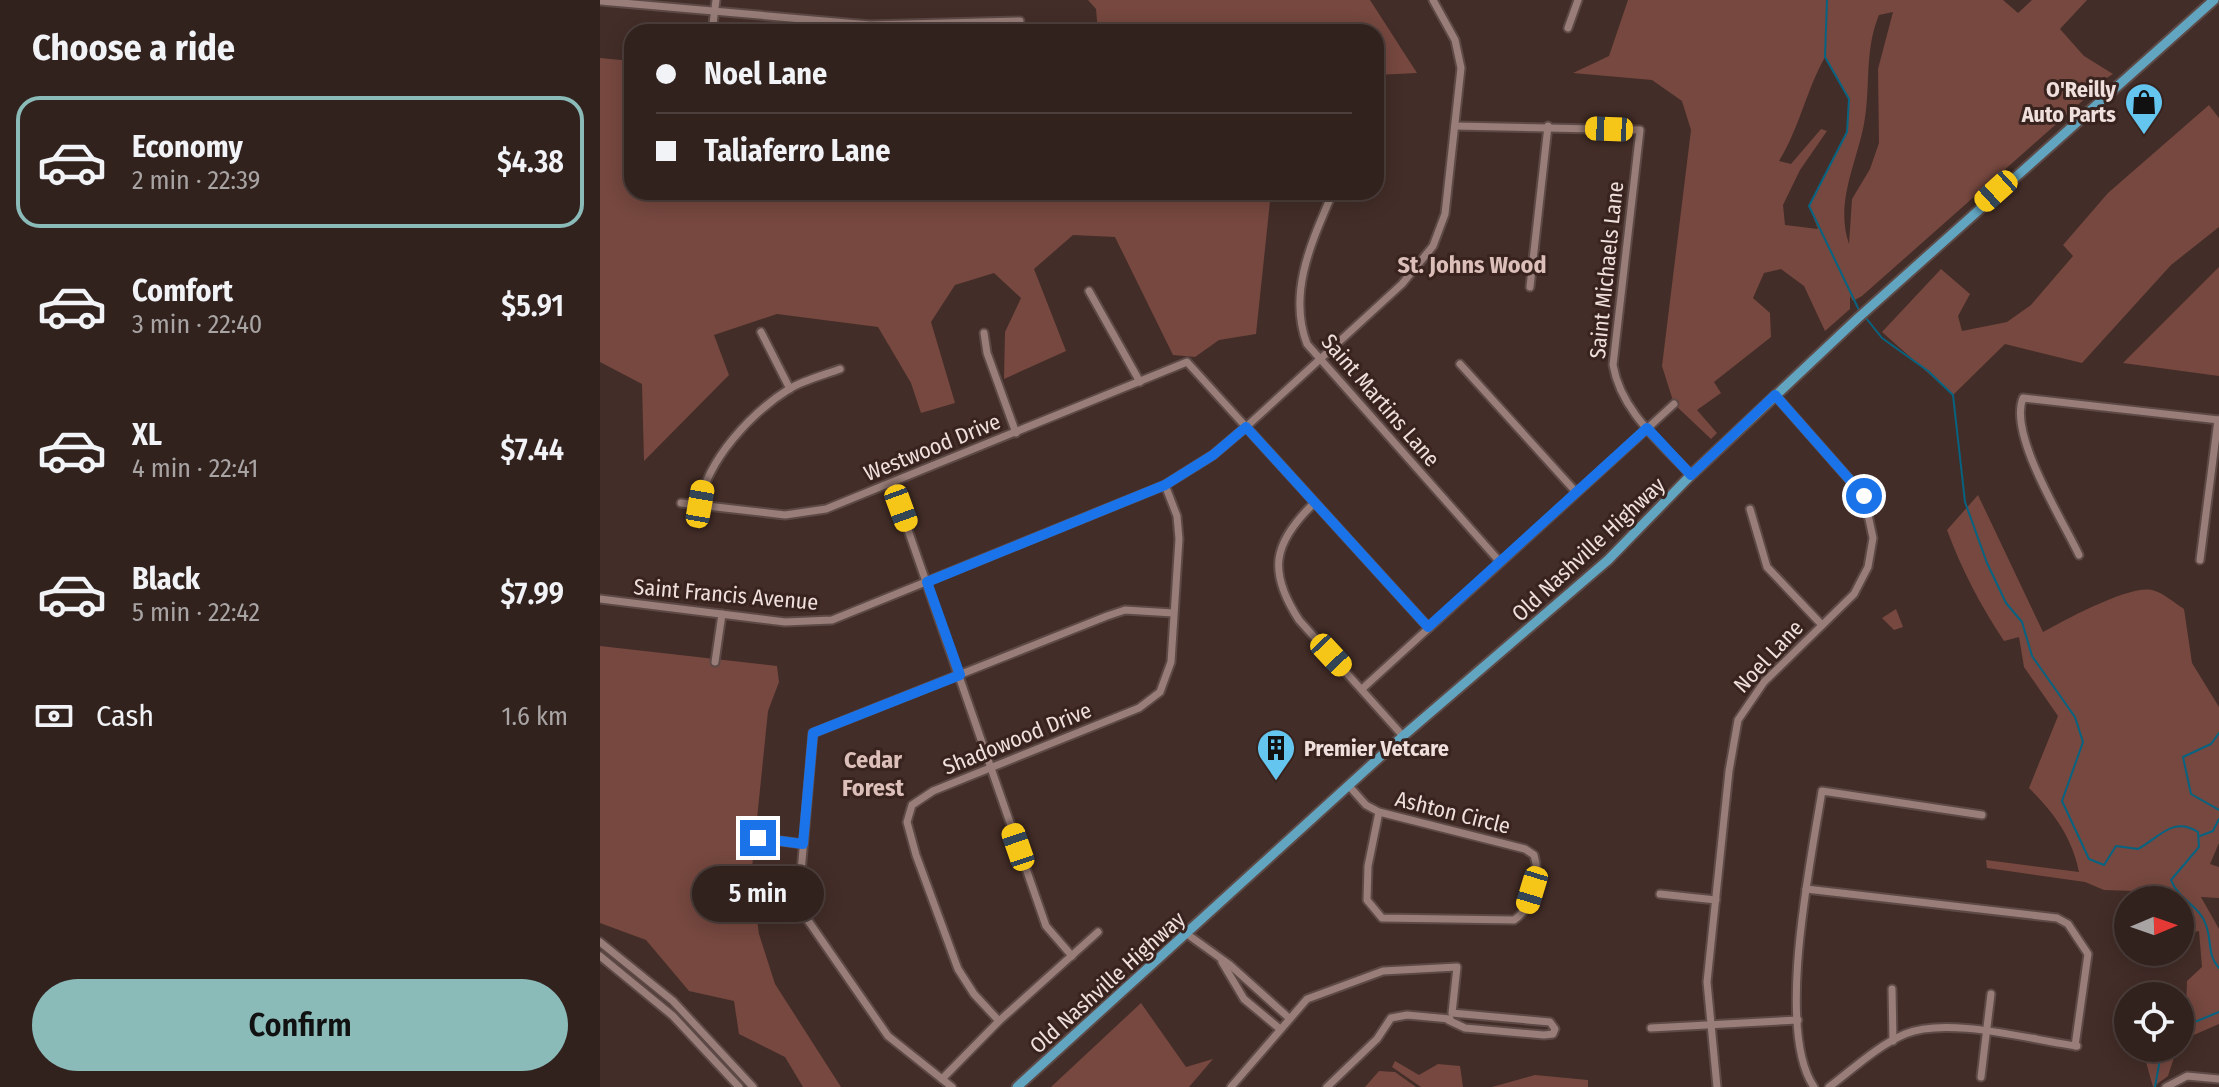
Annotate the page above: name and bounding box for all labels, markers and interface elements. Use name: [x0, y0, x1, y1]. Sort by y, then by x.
text: Choose a ride: [32, 26, 235, 70]
text: Noel Lane: [704, 56, 827, 92]
place label: O'Reilly Auto Parts: [2021, 76, 2117, 128]
shop icon: O'Reilly Auto Parts: [2123, 81, 2165, 136]
car: [1585, 116, 1633, 142]
icon: car: [36, 126, 108, 198]
text: Economy: [132, 129, 243, 165]
text: Taliaferro Lane: [704, 133, 890, 169]
text: $4.38: [497, 144, 564, 180]
text: 2 min · 22:39: [132, 165, 260, 196]
car: [1970, 166, 2022, 216]
street label: Saint Michaels Lane: [1584, 180, 1629, 360]
district label: St. Johns Wood: [1397, 251, 1547, 279]
icon: car: [36, 270, 108, 342]
text: Comfort: [132, 273, 233, 309]
text: $5.91: [501, 288, 564, 324]
text: 3 min · 22:40: [132, 309, 262, 340]
street label: Saint Martins Lane: [1316, 328, 1446, 472]
street label: Westwood Drive: [860, 408, 1004, 487]
icon: car: [36, 414, 108, 486]
text: XL: [132, 417, 162, 453]
text: $7.44: [501, 432, 564, 468]
text: 4 min · 22:41: [132, 453, 258, 484]
street label: Old Nashville Highway: [1506, 471, 1671, 627]
car: [684, 478, 716, 530]
route start: [1846, 478, 1882, 514]
car: [882, 481, 920, 535]
icon: car: [36, 558, 108, 630]
text: Black: [132, 561, 200, 597]
street label: Saint Francis Avenue: [633, 573, 819, 616]
text: $7.99: [500, 576, 564, 612]
text: 5 min · 22:42: [132, 597, 260, 628]
street label: Noel Lane: [1728, 614, 1809, 698]
car: [1306, 629, 1356, 681]
icon: cash: [32, 694, 76, 738]
street label: Shadowood Drive: [939, 696, 1095, 781]
text: Cash: [96, 698, 154, 734]
text: 1.6 km: [501, 701, 568, 732]
building icon: Premier Vetcare: [1255, 727, 1297, 782]
place label: Premier Vetcare: [1304, 735, 1449, 762]
district label: Cedar Forest: [842, 746, 904, 802]
street label: Ashton Circle: [1393, 785, 1513, 840]
route end: [740, 820, 776, 856]
car: [999, 820, 1037, 874]
car: [1514, 864, 1550, 916]
callout: 5 min: [692, 866, 824, 922]
text: 5 min: [729, 878, 787, 909]
north arrow: [2114, 886, 2194, 966]
map controls: [2114, 886, 2194, 1062]
street label: Old Nashville Highway: [1024, 906, 1191, 1059]
button: Confirm: [32, 979, 568, 1071]
button: locate: [2114, 982, 2194, 1062]

